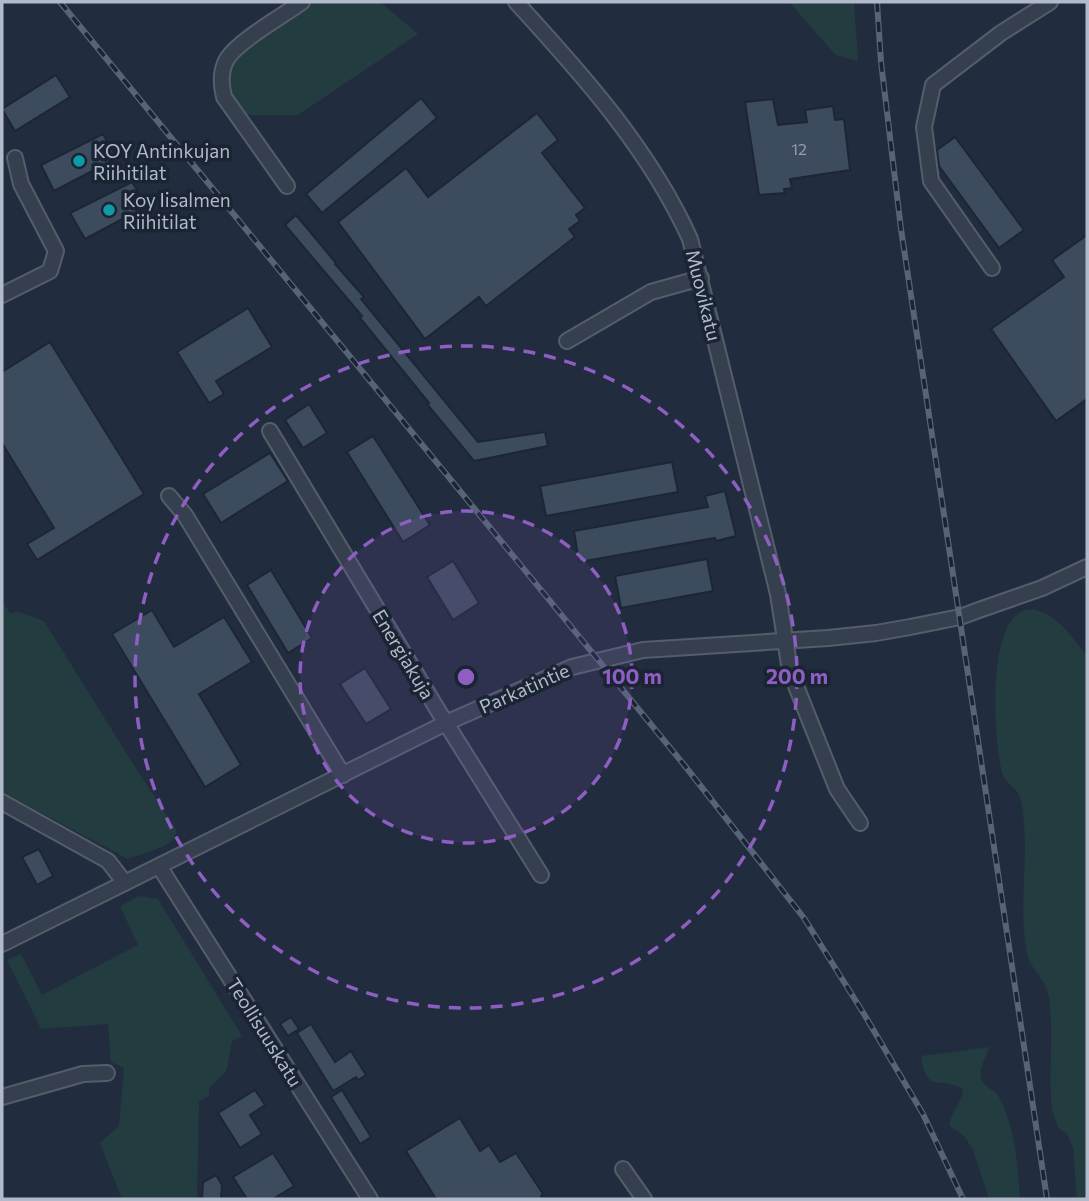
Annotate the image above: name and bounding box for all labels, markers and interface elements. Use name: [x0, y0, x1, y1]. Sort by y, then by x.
place label: KOY Antinkujan Riihitilat: [93, 139, 230, 184]
house number: 12: [791, 139, 807, 158]
marker: KOY Antinkujan Riihitilat: [71, 153, 87, 169]
place label: Koy Iisalmen Riihitilat: [123, 188, 231, 233]
marker: Koy Iisalmen Riihitilat: [101, 202, 117, 218]
street label: Muovikatu: [682, 247, 726, 343]
street label: Energiakuja: [368, 605, 440, 703]
street label: Parkatintie: [475, 658, 573, 718]
text: 100 m: [602, 663, 662, 688]
text: 200 m: [766, 663, 828, 688]
centre of rings: [454, 665, 478, 689]
street label: Teollisuuskatu: [222, 973, 308, 1091]

